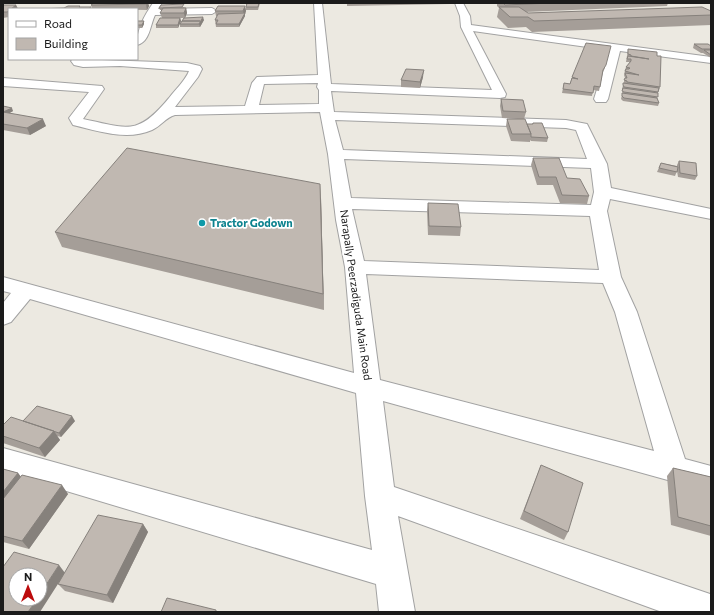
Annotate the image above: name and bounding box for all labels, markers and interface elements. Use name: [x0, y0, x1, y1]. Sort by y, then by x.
legend: [8, 8, 138, 60]
text: Road: [44, 16, 72, 30]
text: Building: [44, 36, 88, 50]
street label: Narapally Peerzadiguda Main Road: [338, 209, 375, 381]
place label: Tractor Godown: [210, 216, 293, 229]
marker: Tractor Godown: [197, 218, 207, 228]
north arrow: [8, 567, 48, 607]
text: N: [24, 570, 32, 583]

